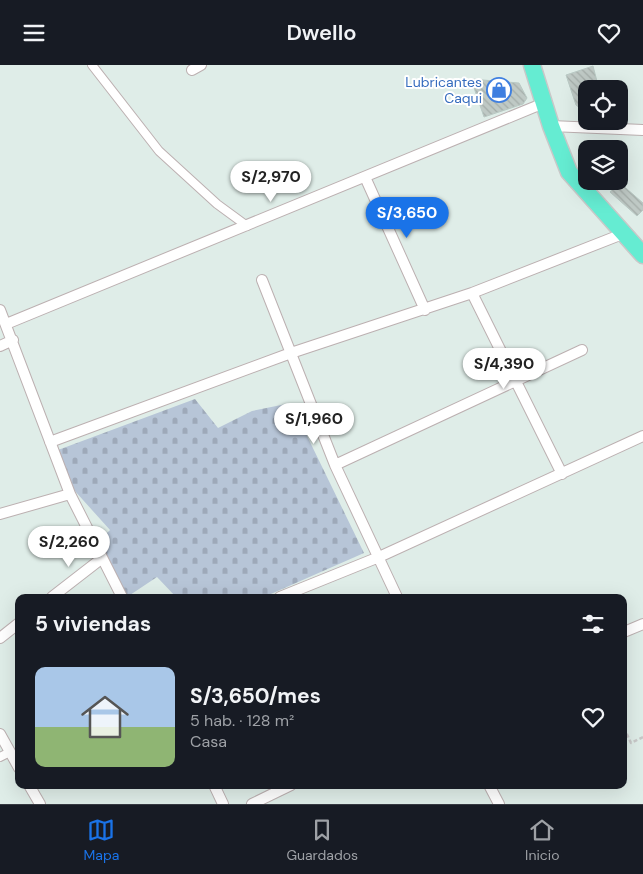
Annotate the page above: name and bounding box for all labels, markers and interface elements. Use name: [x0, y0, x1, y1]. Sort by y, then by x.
text: Dwello: [286, 18, 357, 47]
icon: menu: [20, 19, 48, 47]
icon: heart: [595, 19, 623, 47]
place label: Lubricantes Caqui: [405, 73, 482, 107]
shop icon: Lubricantes Caqui: [486, 77, 512, 103]
map controls: [578, 80, 628, 190]
button: locate: [578, 80, 628, 130]
button: layers: [578, 140, 628, 190]
pin: S/2,970: [225, 161, 317, 203]
text: S/2,970: [241, 166, 301, 187]
pin: S/3,650: [361, 197, 453, 239]
text: S/3,650: [377, 202, 437, 223]
pin: S/4,390: [458, 347, 550, 390]
text: S/4,390: [474, 353, 534, 374]
pin: S/1,960: [268, 403, 360, 445]
text: S/1,960: [285, 408, 343, 429]
pin: S/2,260: [23, 525, 115, 568]
text: S/2,260: [39, 531, 99, 552]
text: 5 viviendas: [35, 610, 151, 638]
icon: filters: [579, 610, 607, 638]
text: S/3,650/mes: [190, 682, 321, 710]
icon: home: [75, 687, 135, 747]
icon: heart: [579, 703, 607, 731]
text: 5 hab. · 128 m²: [190, 710, 294, 731]
text: Casa: [190, 731, 227, 752]
tab: Mapa: [84, 816, 119, 864]
tab: Guardados: [286, 816, 358, 864]
tab: Inicio: [525, 816, 559, 864]

